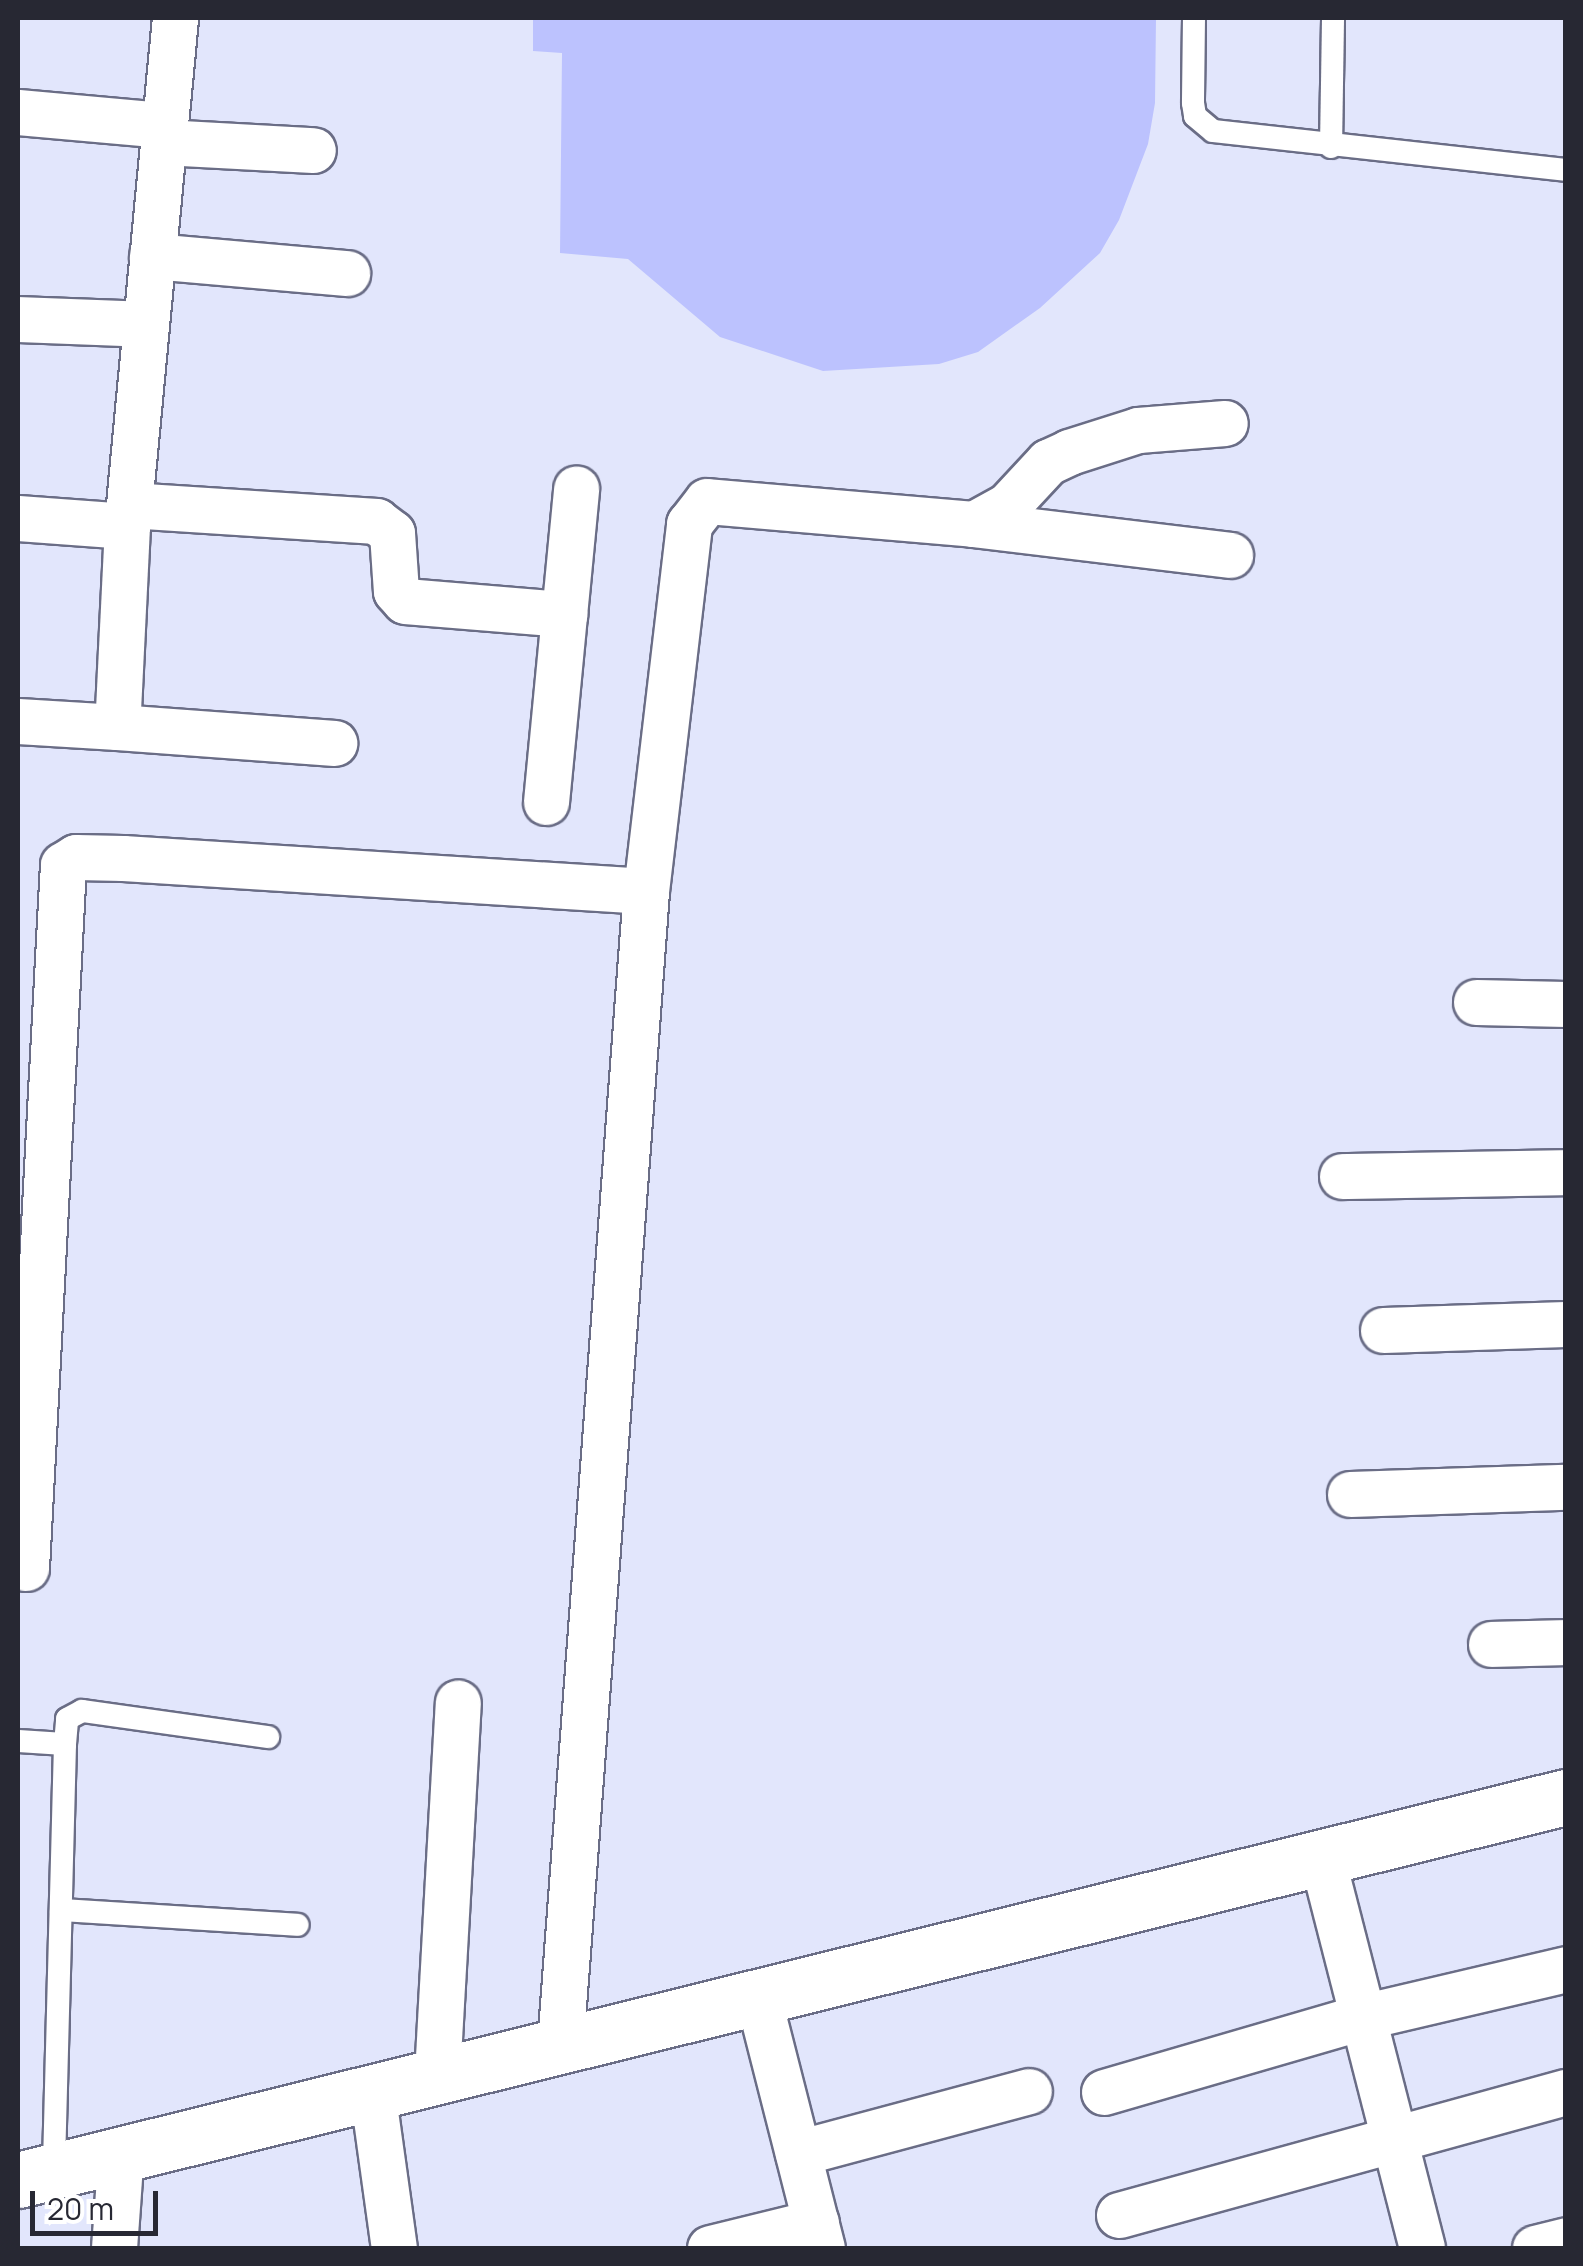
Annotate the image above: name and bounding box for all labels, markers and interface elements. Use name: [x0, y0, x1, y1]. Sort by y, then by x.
scale bar: [35, 2171, 162, 2233]
text: 20 m: [47, 2188, 114, 2229]

